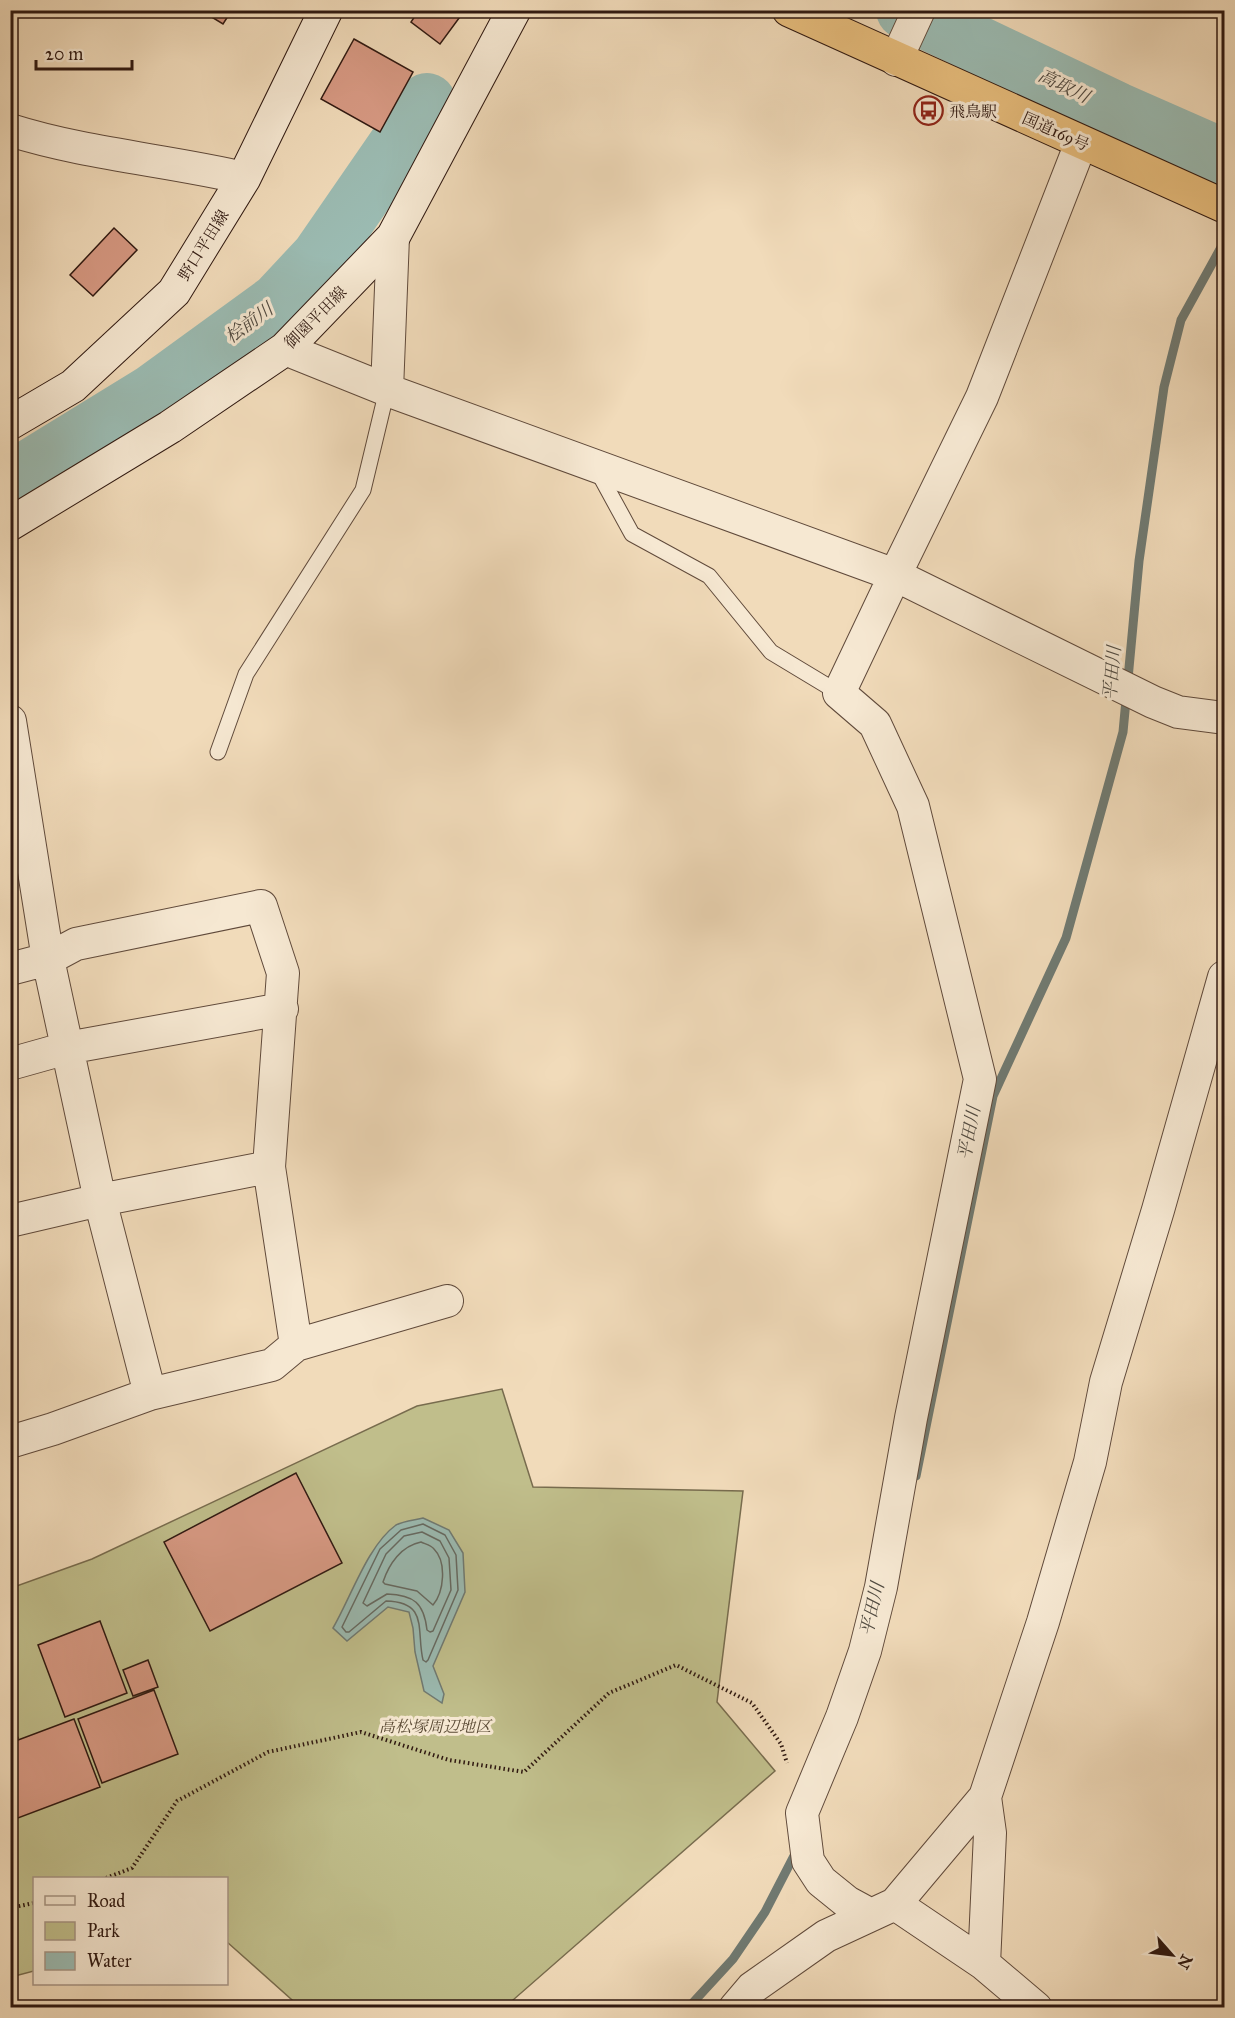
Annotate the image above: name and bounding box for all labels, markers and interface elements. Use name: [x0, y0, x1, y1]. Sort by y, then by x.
scale bar: [36, 33, 132, 71]
text: 20 m: [45, 43, 83, 65]
water label: 高取川: [1035, 64, 1095, 109]
bus stop icon: 飛鳥駅: [912, 95, 944, 127]
place label: 飛鳥駅: [949, 102, 997, 121]
street label: 国道169号: [1019, 108, 1092, 155]
street label: 野口平田線: [174, 206, 233, 284]
street label: 御園平田線: [280, 282, 350, 352]
water label: 桧前川: [221, 297, 279, 348]
water label: 平田川: [1099, 643, 1125, 701]
water label: 平田川: [953, 1102, 985, 1162]
water label: 平田川: [855, 1578, 889, 1638]
park label: 高松塚周辺地区: [379, 1717, 493, 1736]
legend: [33, 1877, 228, 1985]
text: Road: [87, 1890, 125, 1912]
text: Park: [87, 1920, 120, 1942]
north arrow: [1142, 1925, 1202, 1985]
text: Water: [87, 1950, 132, 1972]
text: N: [1173, 1951, 1196, 1973]

